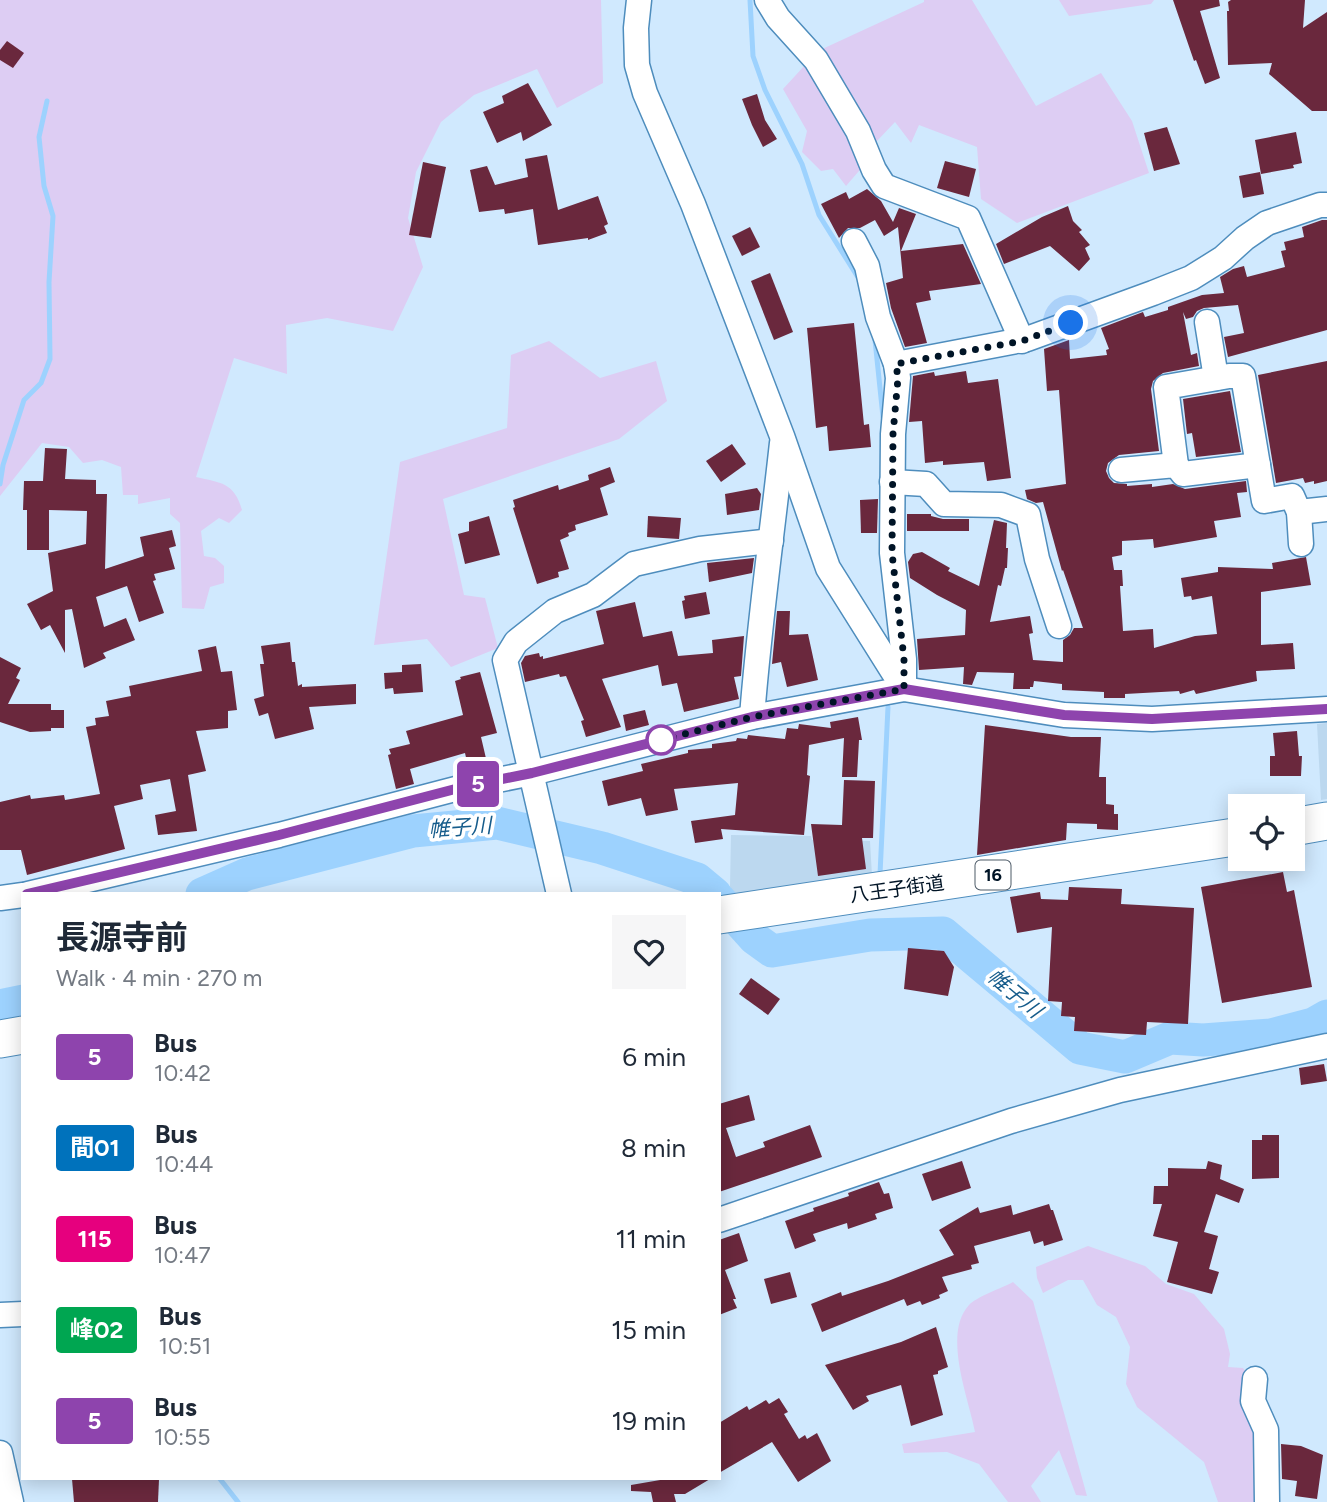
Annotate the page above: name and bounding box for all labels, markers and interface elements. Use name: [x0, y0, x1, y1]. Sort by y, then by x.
your location: [1053, 305, 1088, 340]
unlabelled marker: [646, 725, 676, 755]
line badge: 5: [455, 761, 501, 807]
text: 5: [471, 769, 485, 798]
map controls: [1228, 794, 1305, 871]
button: locate: [1228, 794, 1305, 871]
water label: 帷子川: [428, 812, 494, 842]
road number: 16: [976, 860, 1010, 890]
street label: 八王子街道: [848, 871, 946, 907]
button: heart: [612, 915, 686, 989]
text: 長源寺前: [56, 918, 188, 957]
water label: 帷子川: [983, 963, 1049, 1024]
text: Walk · 4 min · 270 m: [56, 964, 262, 992]
text: Bus: [154, 1027, 197, 1059]
text: 6 min: [622, 1041, 686, 1073]
text: 5: [88, 1042, 101, 1071]
text: 10:42: [154, 1059, 211, 1087]
text: Bus: [155, 1118, 197, 1150]
text: 8 min: [621, 1132, 686, 1164]
text: 間01: [70, 1133, 120, 1162]
text: 10:44: [155, 1150, 213, 1178]
text: Bus: [154, 1209, 197, 1241]
text: 11 min: [615, 1223, 686, 1255]
text: 115: [77, 1224, 112, 1253]
text: 10:47: [154, 1241, 211, 1269]
text: Bus: [158, 1300, 201, 1332]
text: 15 min: [611, 1314, 686, 1346]
text: 峰02: [70, 1315, 123, 1344]
text: 10:51: [158, 1332, 211, 1360]
text: Bus: [154, 1391, 197, 1423]
text: 19 min: [611, 1405, 686, 1437]
text: 5: [88, 1406, 101, 1435]
text: 10:55: [154, 1423, 211, 1451]

